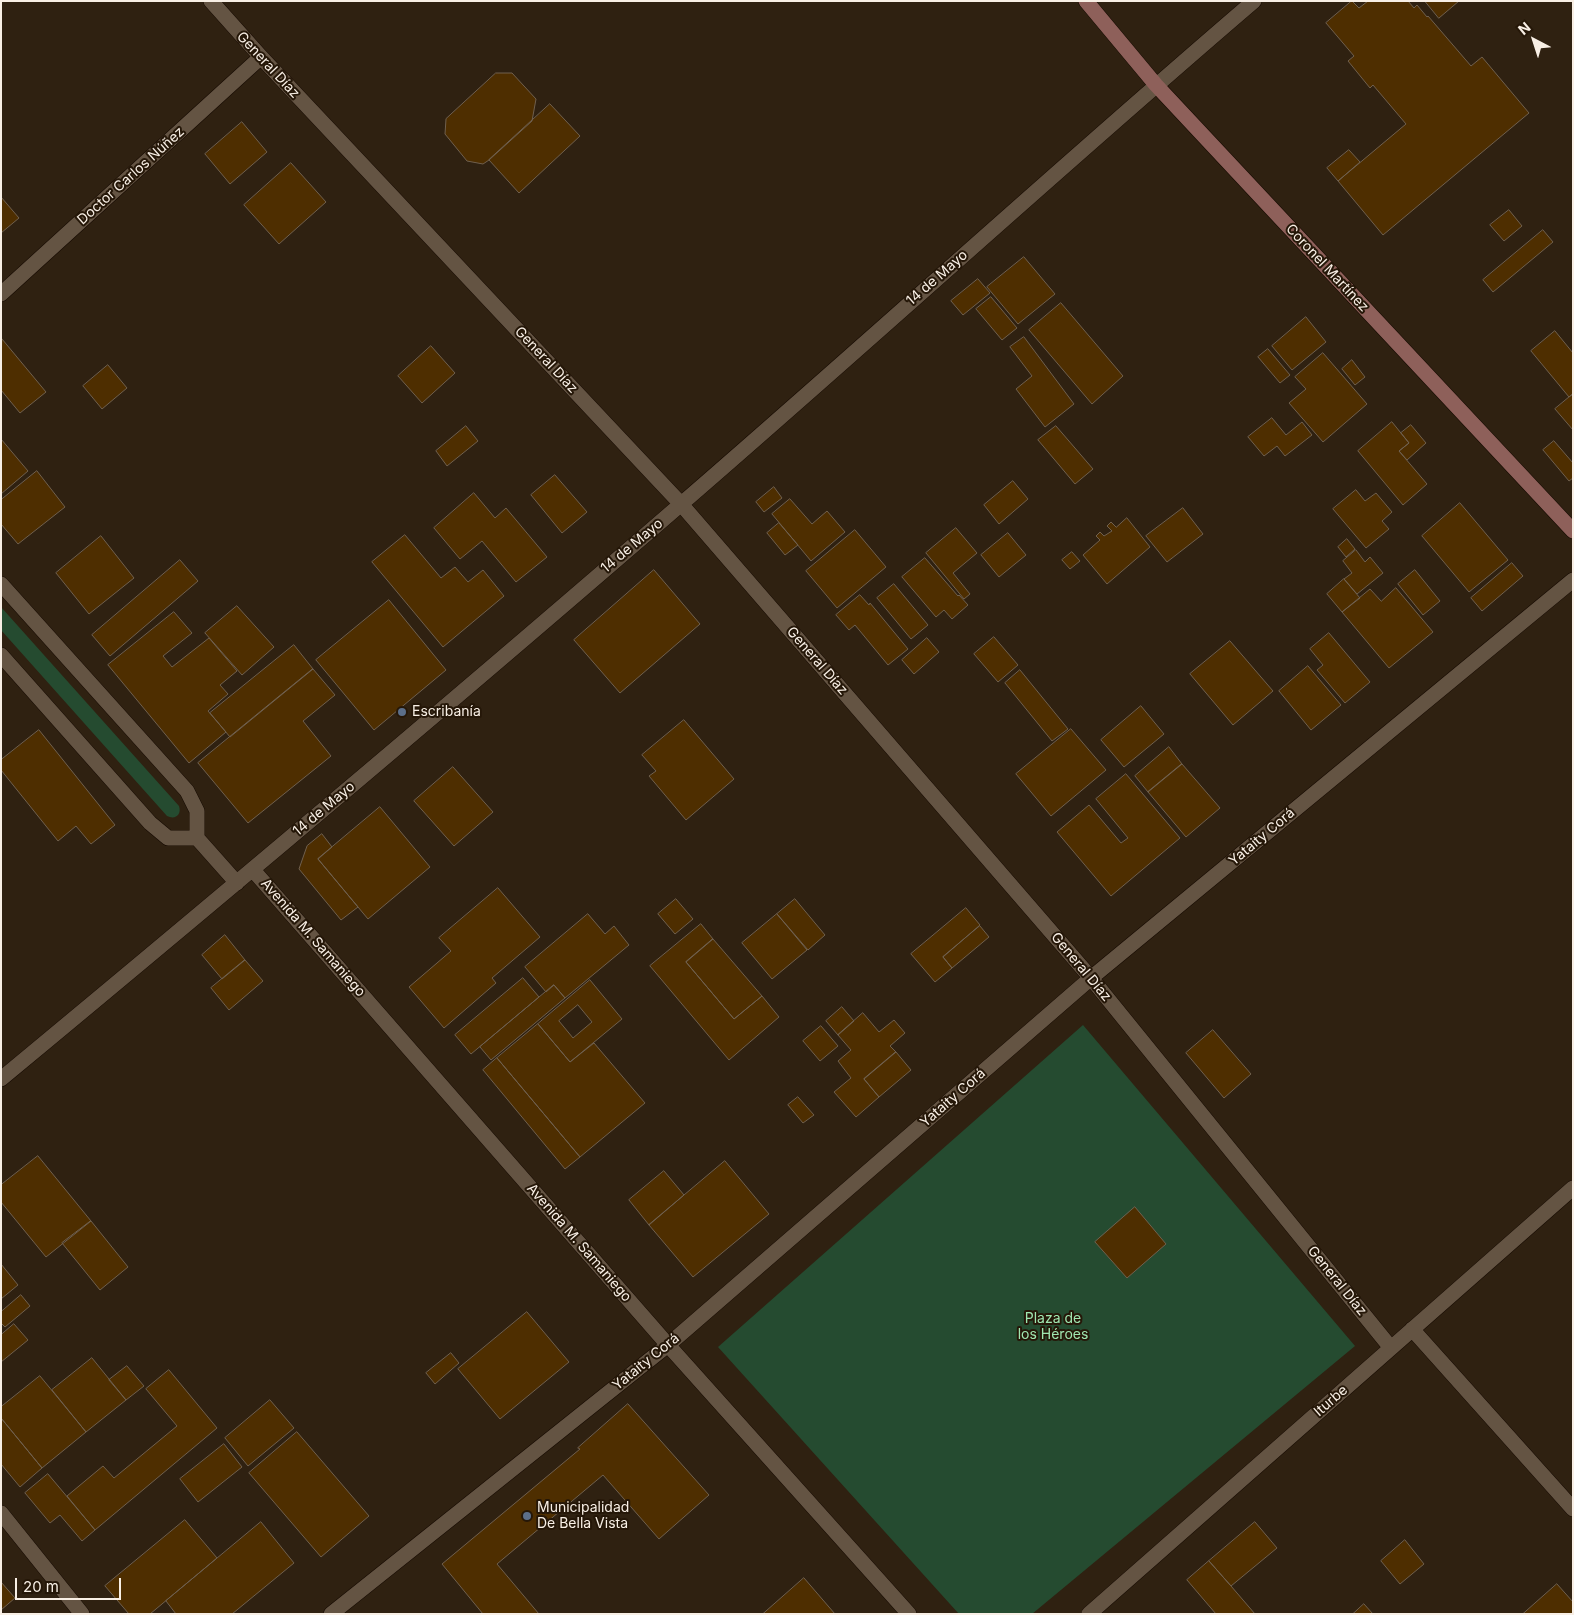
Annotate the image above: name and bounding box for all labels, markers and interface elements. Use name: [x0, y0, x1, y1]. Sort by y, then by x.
north arrow: [1509, 15, 1559, 65]
text: N: [1514, 18, 1534, 38]
street label: General Díaz: [233, 28, 303, 102]
street label: Doctor Carlos Núñez: [74, 124, 188, 228]
street label: Coronel Martínez: [1282, 221, 1372, 315]
street label: 14 de Mayo: [903, 247, 971, 309]
street label: General Díaz: [511, 323, 581, 397]
street label: 14 de Mayo: [598, 515, 666, 577]
street label: General Díaz: [783, 624, 851, 698]
place label: Escribanía: [412, 704, 481, 720]
marker: Escribanía: [396, 706, 408, 718]
street label: 14 de Mayo: [290, 778, 358, 840]
street label: Yataity Corá: [1226, 805, 1298, 869]
street label: Avenida M. Samaniego: [257, 876, 369, 1000]
street label: General Díaz: [1047, 929, 1115, 1005]
street label: Yataity Corá: [917, 1065, 989, 1131]
street label: Avenida M. Samaniego: [523, 1181, 635, 1305]
street label: General Díaz: [1304, 1243, 1370, 1319]
park label: Plaza de los Héroes: [1018, 1311, 1088, 1344]
street label: Yataity Corá: [609, 1330, 683, 1394]
street label: Iturbe: [1311, 1382, 1351, 1420]
place label: Municipalidad De Bella Vista: [537, 1500, 629, 1532]
marker: Municipalidad De Bella Vista: [521, 1510, 533, 1522]
scale bar: [18, 1568, 124, 1600]
text: 20 m: [23, 1577, 59, 1596]

